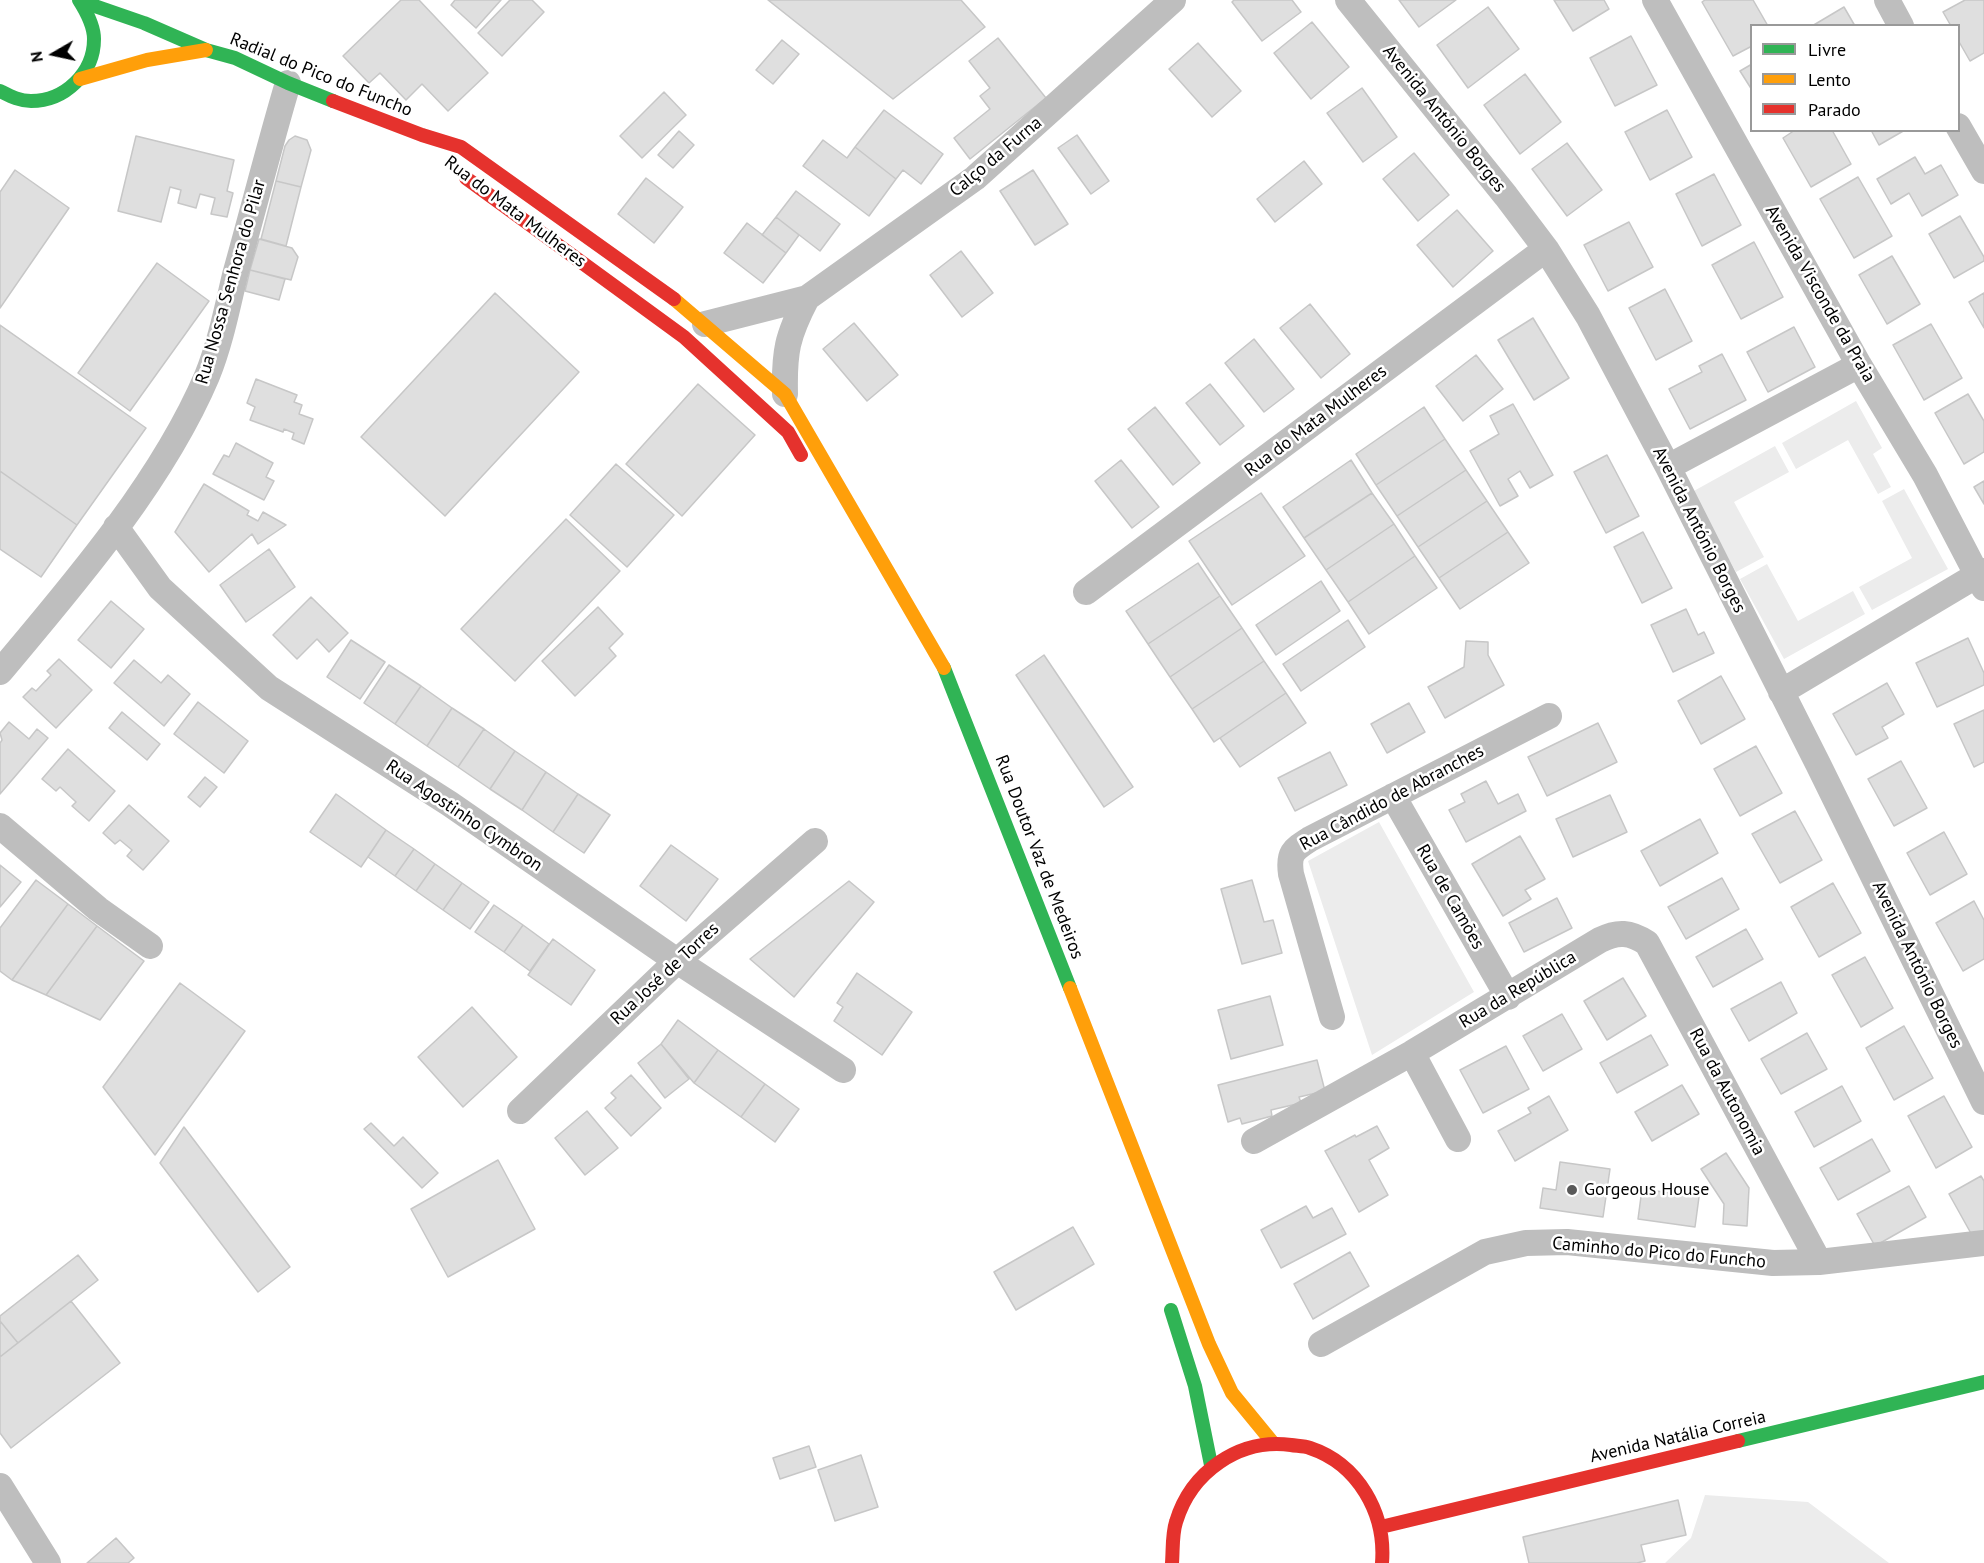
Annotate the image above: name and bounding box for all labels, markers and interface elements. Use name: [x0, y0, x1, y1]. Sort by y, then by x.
north arrow: [24, 24, 84, 84]
legend: [1750, 24, 1960, 132]
street label: Radial do Pico do Funcho: [227, 29, 415, 121]
text: Livre: [1808, 38, 1846, 61]
street label: Avenida António Borges: [1378, 41, 1510, 197]
text: N: [26, 50, 47, 64]
text: Lento: [1808, 68, 1851, 91]
text: Parado: [1808, 98, 1861, 121]
street label: Calço da Furna: [946, 112, 1046, 202]
street label: Rua do Mata Mulheres: [440, 152, 590, 272]
street label: Rua Nossa Senhora do Pilar: [191, 177, 271, 387]
street label: Avenida Visconde da Praia: [1760, 202, 1880, 386]
street label: Rua do Mata Mulheres: [1241, 361, 1391, 481]
street label: Avenida António Borges: [1648, 443, 1750, 617]
street label: Rua Cândido de Abranches: [1296, 740, 1488, 856]
street label: Rua Doutor Vaz de Medeiros: [990, 752, 1088, 962]
street label: Rua Agostinho Cymbron: [382, 756, 546, 876]
street label: Rua de Camões: [1411, 841, 1489, 953]
street label: Avenida António Borges: [1867, 878, 1967, 1052]
street label: Rua José de Torres: [606, 918, 724, 1030]
street label: Rua da República: [1456, 947, 1580, 1033]
street label: Rua da Autonomia: [1684, 1025, 1770, 1159]
place label: Gorgeous House: [1584, 1179, 1709, 1201]
marker: Gorgeous House: [1565, 1183, 1579, 1197]
street label: Caminho do Pico do Funcho: [1551, 1233, 1767, 1273]
street label: Avenida Natália Correia: [1588, 1406, 1768, 1468]

